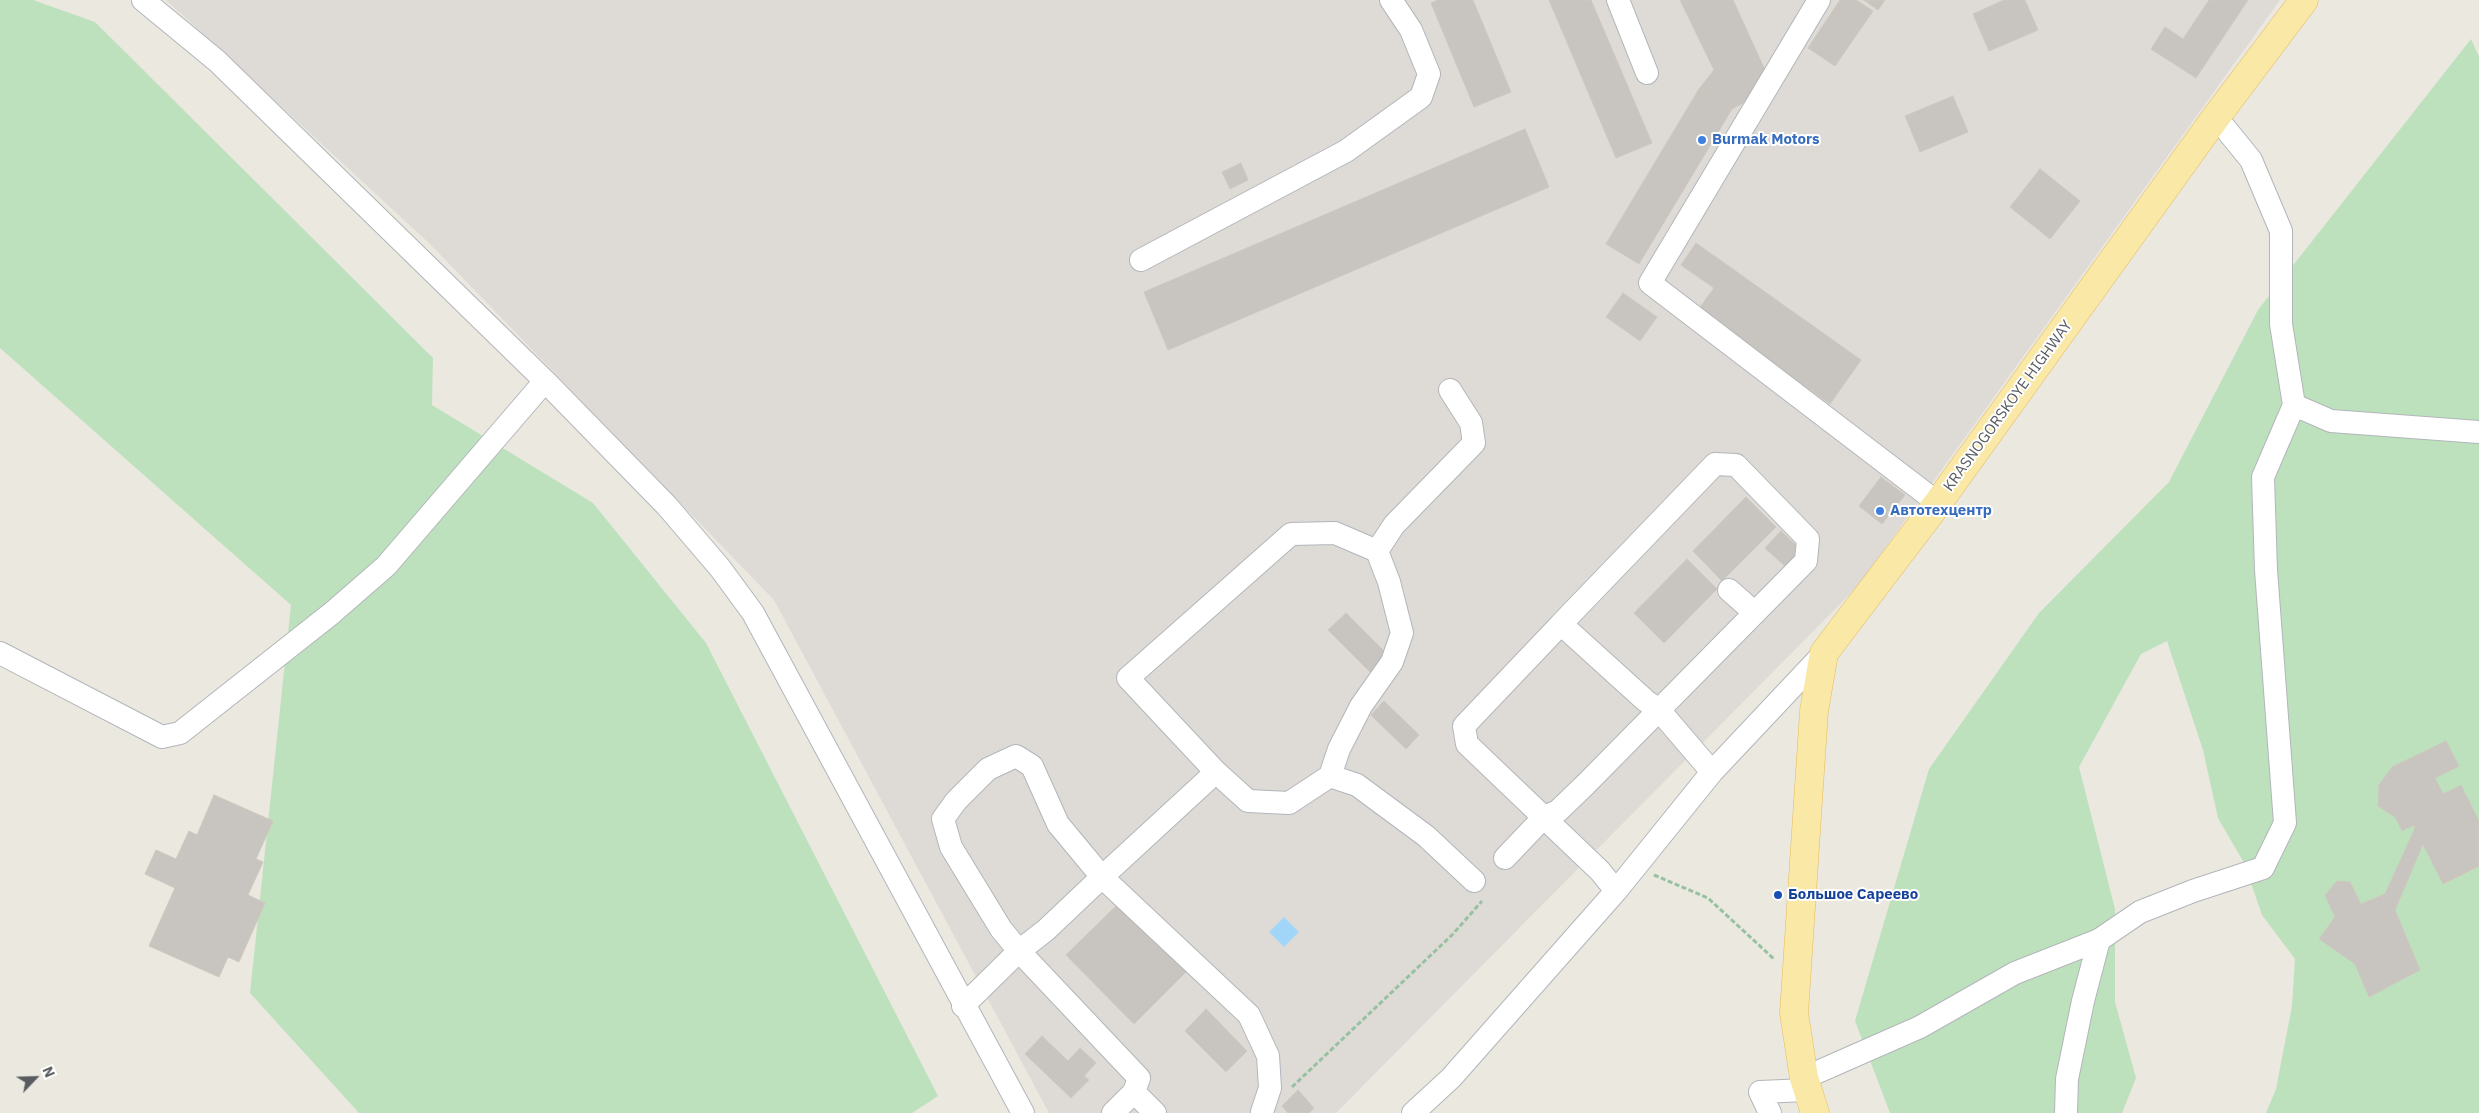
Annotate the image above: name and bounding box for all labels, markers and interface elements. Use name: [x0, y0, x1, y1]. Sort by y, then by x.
place label: Burmak Motors: [1712, 131, 1820, 149]
marker: Burmak Motors: [1696, 134, 1708, 146]
street label: KRASNOGORSKOYE HIGHWAY: [1940, 317, 2076, 495]
place label: Автотехцентр: [1890, 502, 1992, 520]
marker: Автотехцентр: [1874, 505, 1886, 517]
place label: Большое Сареево: [1788, 886, 1918, 904]
marker: Большое Сареево: [1772, 889, 1784, 901]
north arrow: [10, 1053, 60, 1103]
text: N: [38, 1064, 59, 1080]

